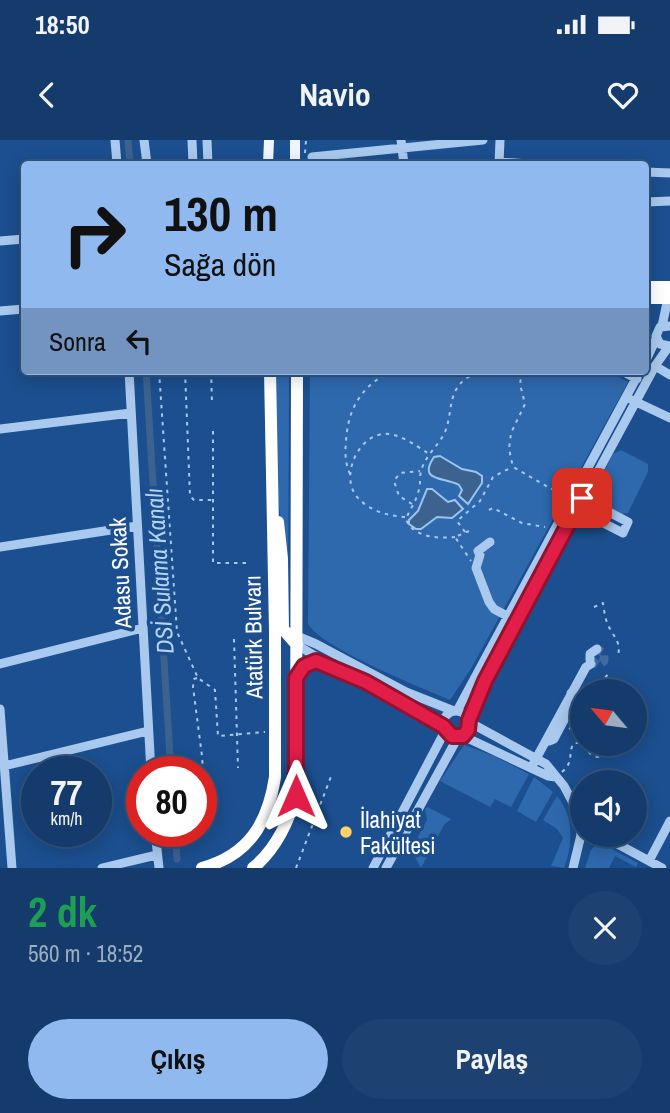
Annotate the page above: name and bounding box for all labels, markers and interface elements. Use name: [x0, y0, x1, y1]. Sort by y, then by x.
text: 18:50: [35, 7, 90, 42]
text: Navio: [299, 73, 371, 116]
icon: back: [28, 76, 66, 114]
icon: heart: [604, 76, 642, 114]
text: 130 m: [164, 180, 278, 246]
icon: right: [49, 189, 140, 280]
text: Sağa dön: [164, 243, 276, 286]
icon: left: [120, 322, 158, 360]
text: Sonra: [49, 324, 106, 359]
pin: [552, 468, 612, 528]
icon: arrive: [563, 479, 601, 517]
water label: DSİ Sulama Kanalı: [137, 487, 181, 655]
street label: Adasu Sokak: [102, 516, 138, 630]
street label: Atatürk Bulvarı: [236, 575, 270, 700]
north arrow: [570, 679, 648, 756]
map controls: [570, 679, 647, 847]
speed limit sign: 80: [126, 756, 217, 847]
position arrow: [259, 759, 333, 833]
text: 77: [51, 769, 82, 816]
button: sound: [570, 770, 647, 847]
place label: İlahiyat Fakültesi: [360, 804, 436, 861]
text: km/h: [51, 806, 83, 831]
marker: İlahiyat Fakültesi: [338, 824, 354, 840]
text: 2 dk: [28, 884, 97, 940]
button: close: [568, 891, 642, 965]
text: 560 m · 18:52: [28, 938, 143, 969]
button: Çıkış: [28, 1019, 328, 1099]
button: Paylaş: [342, 1019, 642, 1099]

